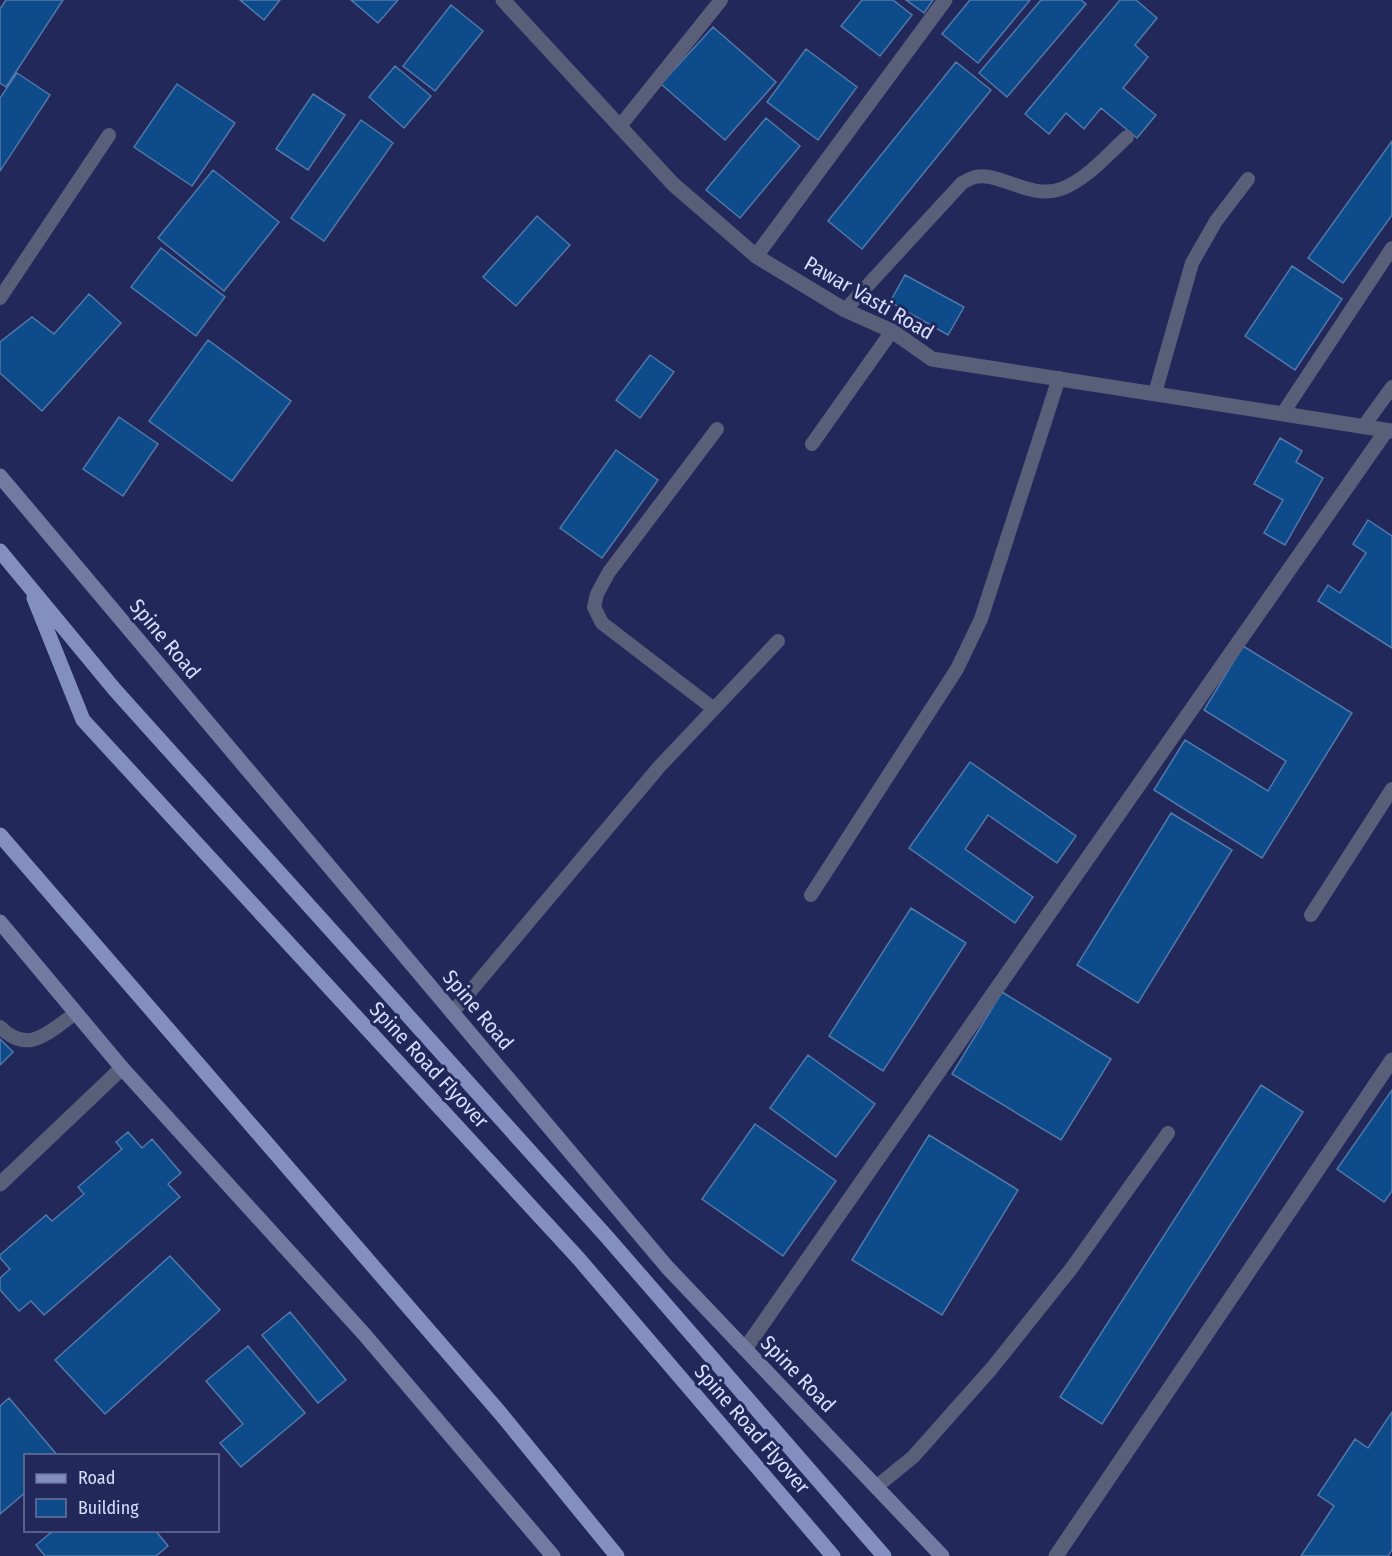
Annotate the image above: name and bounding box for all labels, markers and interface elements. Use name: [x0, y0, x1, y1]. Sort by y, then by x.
street label: Pawar Vasti Road: [799, 250, 939, 346]
street label: Spine Road: [124, 594, 206, 684]
street label: Spine Road: [437, 965, 519, 1055]
street label: Spine Road Flyover: [364, 996, 495, 1134]
street label: Spine Road: [755, 1330, 841, 1418]
street label: Spine Road Flyover: [689, 1359, 816, 1500]
legend: [24, 1454, 219, 1532]
text: Road: [78, 1467, 115, 1489]
text: Building: [78, 1497, 139, 1519]

